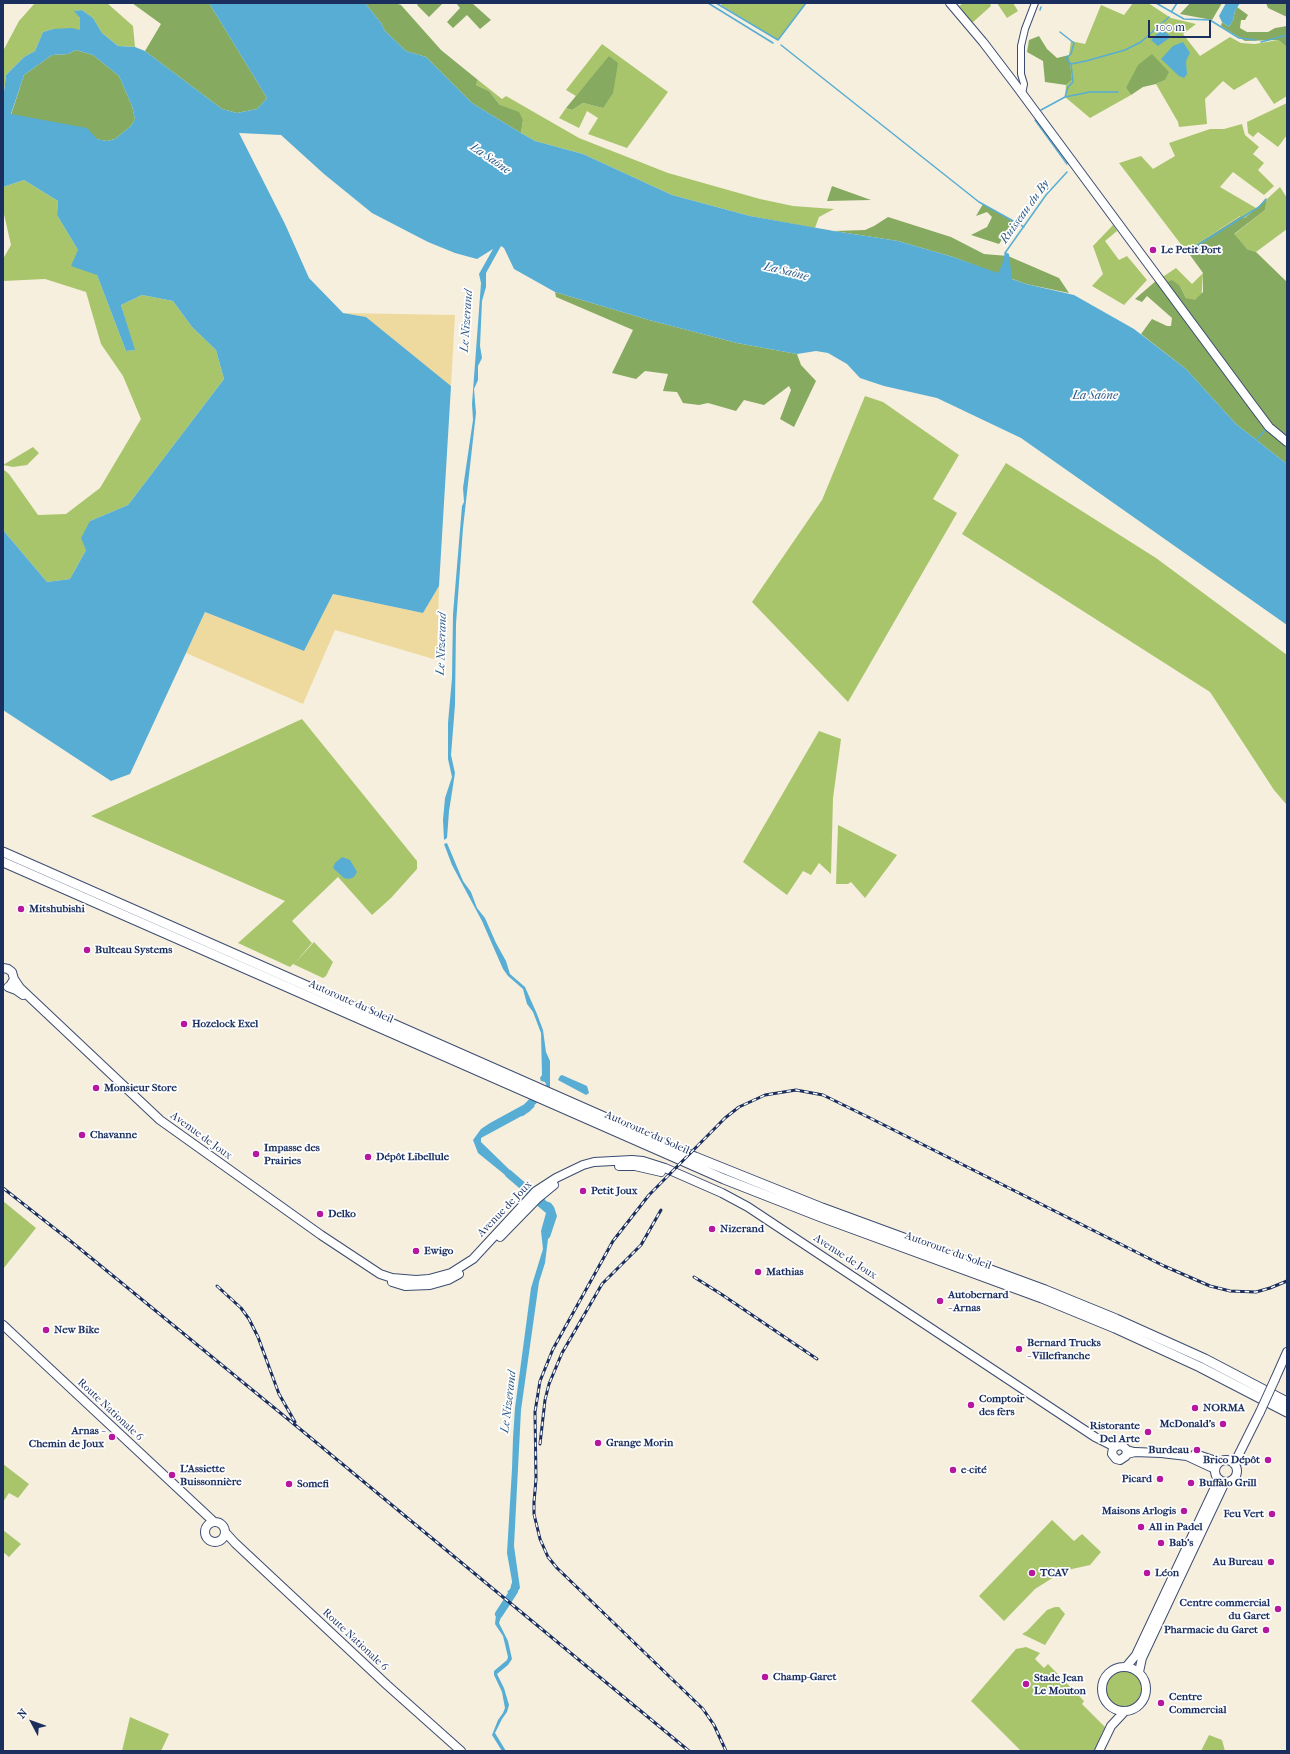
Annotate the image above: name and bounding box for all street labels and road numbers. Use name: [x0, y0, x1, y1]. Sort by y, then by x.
street label: Autoroute du Soleil: [307, 977, 395, 1027]
street label: Autoroute du Soleil: [603, 1108, 691, 1158]
street label: Avenue de Joux: [168, 1109, 234, 1163]
street label: Avenue de Joux: [475, 1178, 535, 1240]
street label: Autoroute du Soleil: [903, 1229, 993, 1273]
street label: Avenue de Joux: [811, 1232, 879, 1282]
street label: Route Nationale 6: [74, 1376, 146, 1444]
street label: Route Nationale 6: [319, 1606, 391, 1674]

